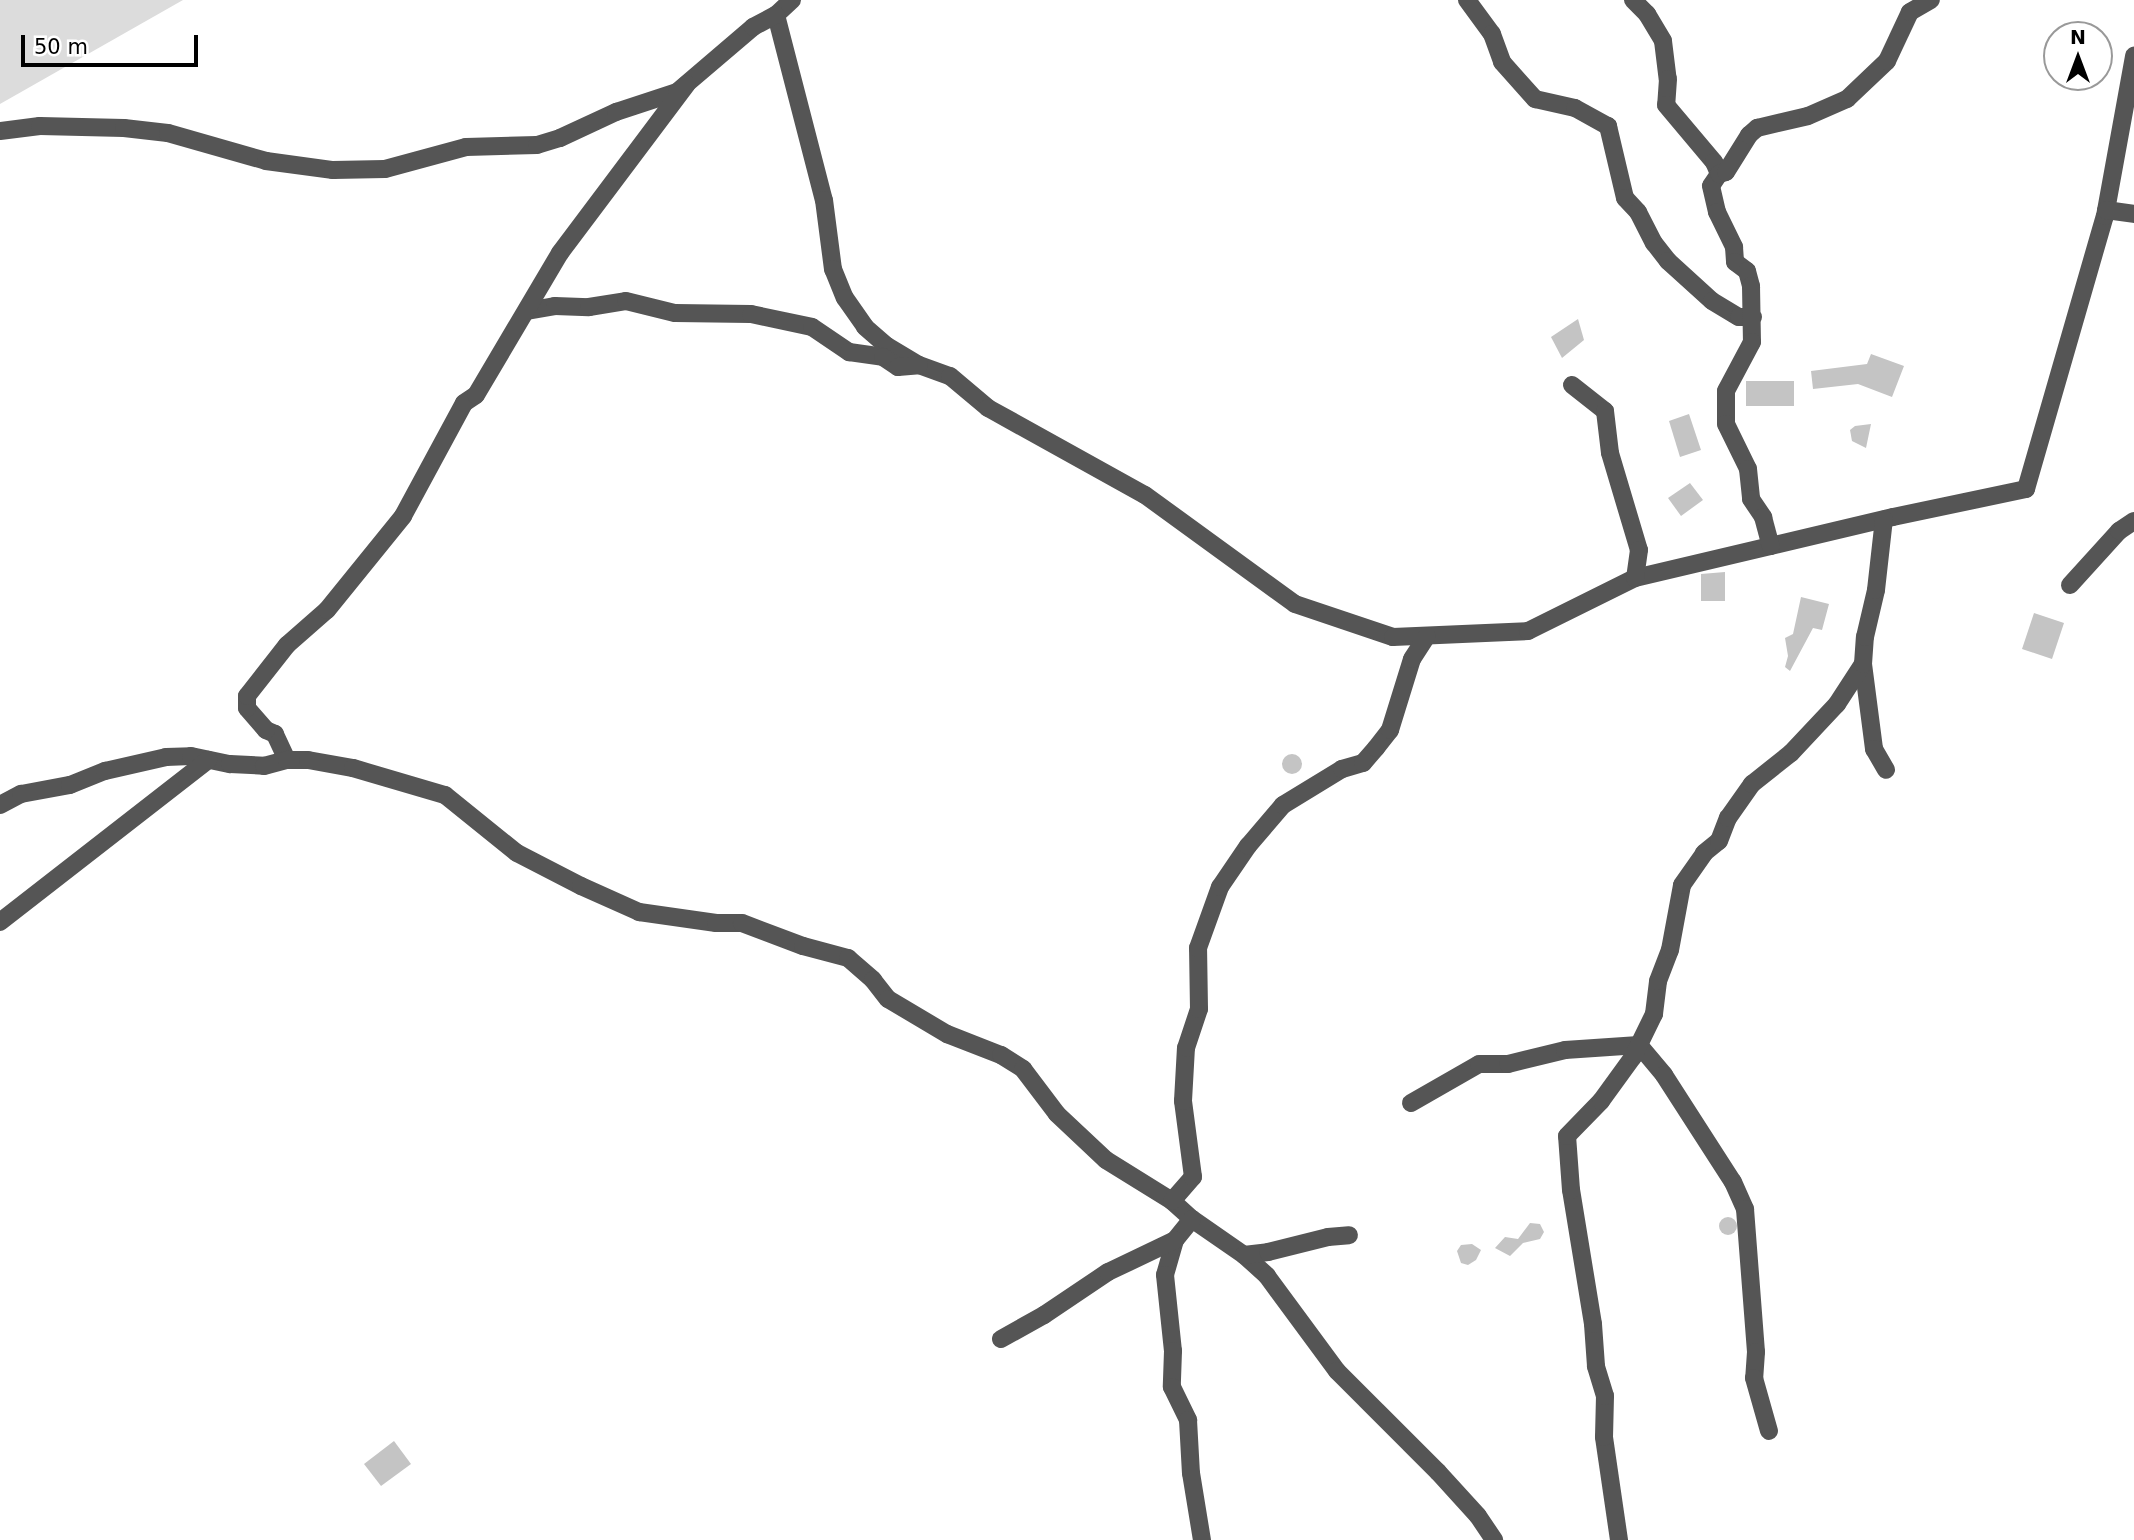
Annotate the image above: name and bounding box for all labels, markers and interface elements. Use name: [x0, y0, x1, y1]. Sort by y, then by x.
scale bar: [24, 21, 201, 65]
north arrow: [2043, 21, 2113, 91]
text: N: [2070, 26, 2086, 48]
text: 50 m: [34, 35, 88, 59]

